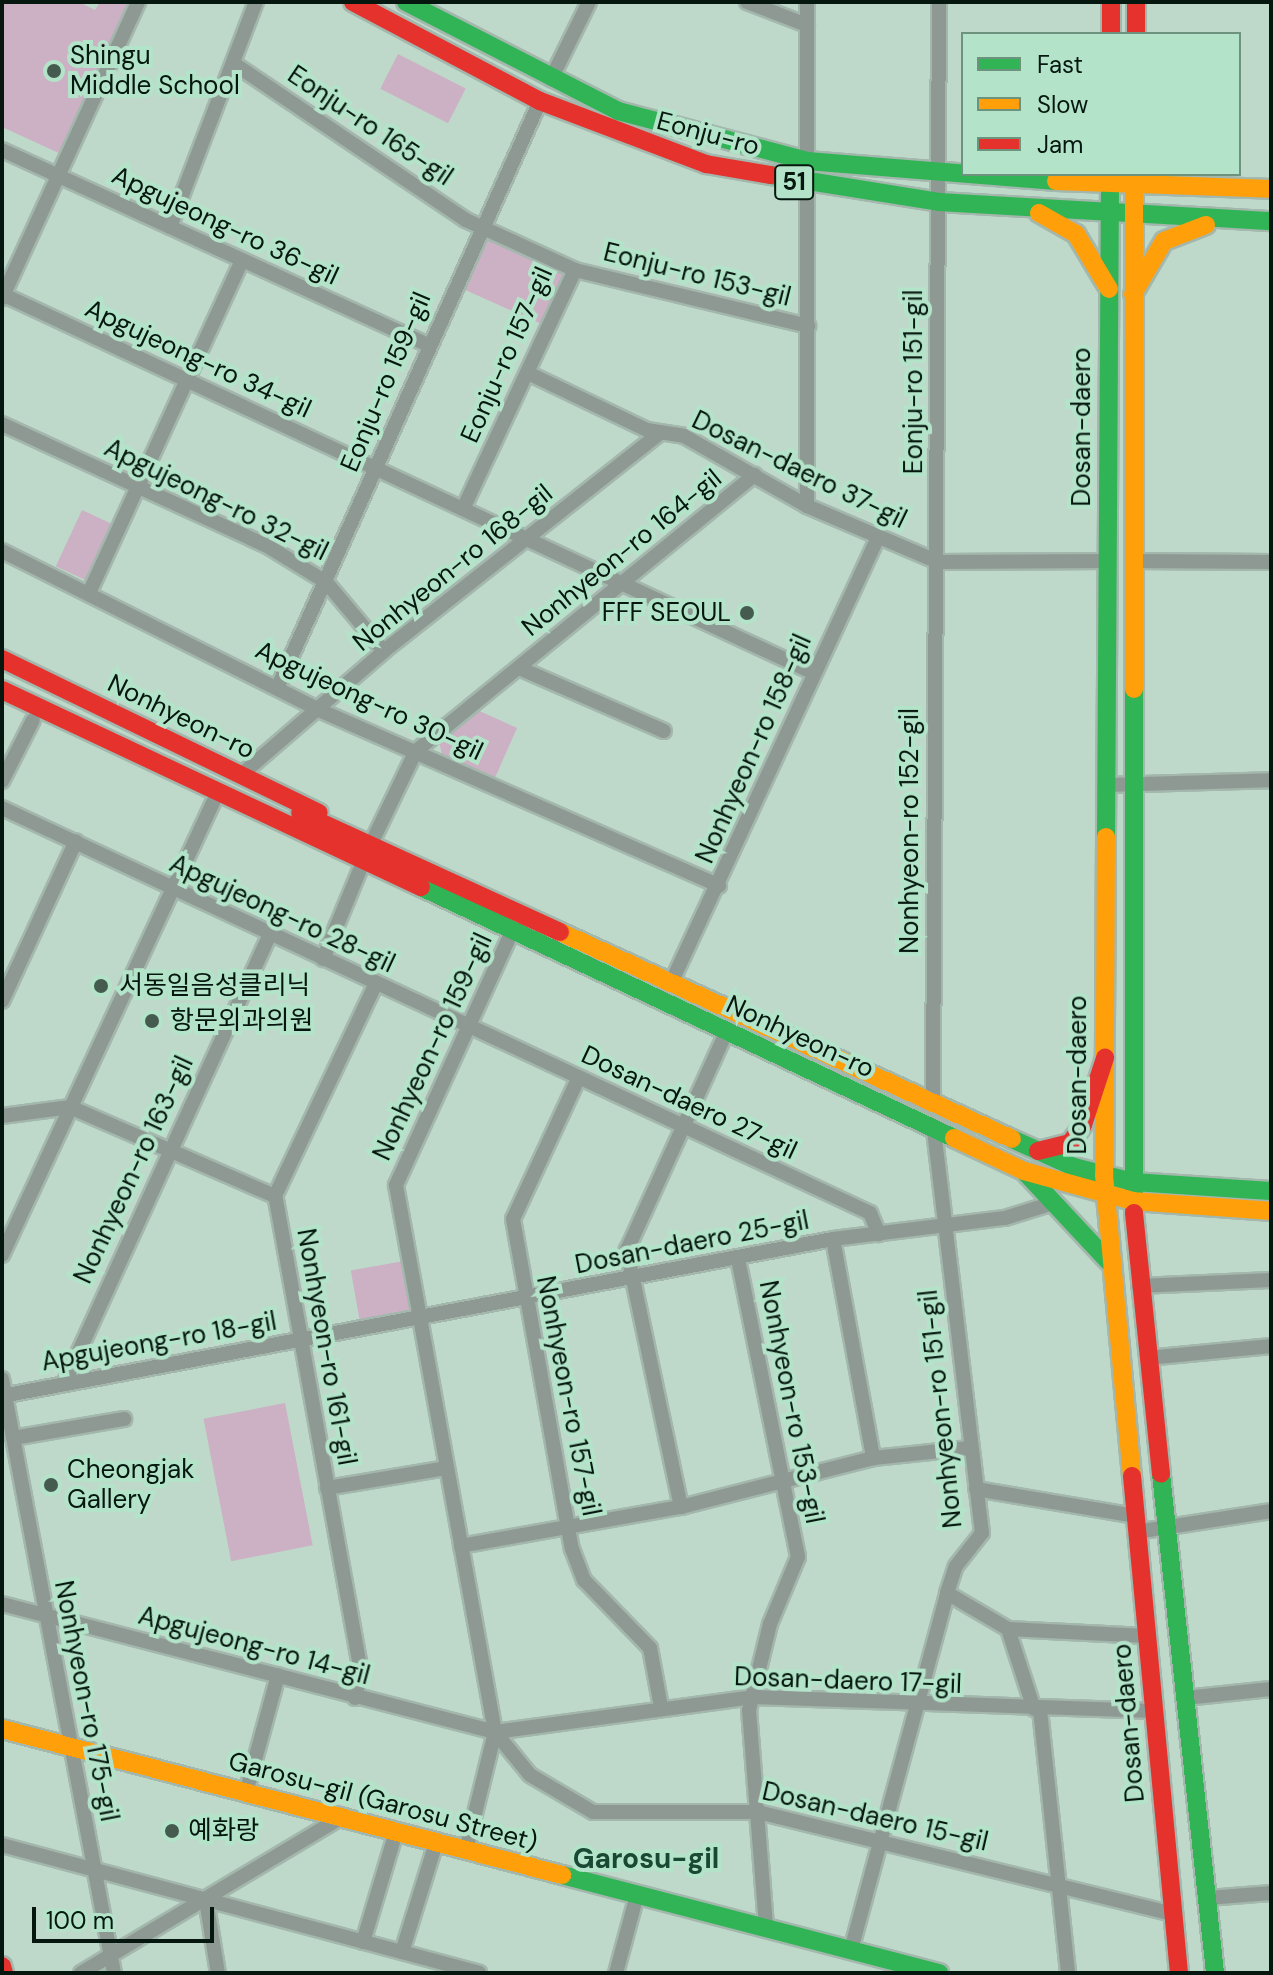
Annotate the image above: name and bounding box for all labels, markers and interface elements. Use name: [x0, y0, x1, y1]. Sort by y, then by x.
legend: [961, 32, 1241, 176]
place label: Shingu Middle School: [70, 40, 240, 102]
text: Fast: [1037, 49, 1083, 80]
street label: Eonju-ro 165-gil: [282, 59, 458, 193]
marker: Shingu Middle School: [45, 62, 63, 80]
text: Slow: [1037, 89, 1088, 120]
street label: Eonju-ro: [653, 105, 763, 163]
text: Jam: [1037, 129, 1083, 160]
street label: Apgujeong-ro 36-gil: [107, 160, 343, 292]
road number: 51: [774, 162, 814, 202]
street label: Eonju-ro 153-gil: [600, 237, 794, 313]
street label: Eonju-ro 157-gil: [454, 262, 560, 448]
street label: Eonju-ro 159-gil: [334, 288, 438, 476]
street label: Eonju-ro 151-gil: [898, 290, 930, 474]
street label: Apgujeong-ro 34-gil: [80, 293, 316, 425]
street label: Dosan-daero: [1066, 347, 1098, 507]
street label: Dosan-daero 37-gil: [687, 405, 911, 535]
street label: Apgujeong-ro 32-gil: [99, 432, 333, 568]
street label: Nonhyeon-ro 164-gil: [516, 463, 728, 643]
street label: Nonhyeon-ro 168-gil: [347, 478, 559, 658]
place label: FFF SEOUL: [602, 597, 731, 629]
marker: FFF SEOUL: [738, 604, 756, 622]
street label: Nonhyeon-ro 158-gil: [689, 630, 819, 868]
street label: Apgujeong-ro 30-gil: [250, 635, 488, 767]
street label: Nonhyeon-ro: [102, 668, 260, 766]
street label: Nonhyeon-ro 152-gil: [894, 708, 926, 954]
street label: Apgujeong-ro 28-gil: [164, 848, 400, 980]
street label: Nonhyeon-ro 159-gil: [367, 929, 499, 1165]
place label: 서동일음성클리닉: [119, 970, 310, 1002]
marker: 서동일음성클리닉: [90, 975, 112, 997]
street label: Nonhyeon-ro: [721, 989, 879, 1085]
street label: Dosan-daero: [1062, 995, 1094, 1155]
place label: 항문외과의원: [170, 1005, 314, 1037]
marker: 항문외과의원: [141, 1010, 163, 1032]
street label: Dosan-daero 27-gil: [576, 1039, 802, 1167]
street label: Nonhyeon-ro 163-gil: [68, 1051, 200, 1289]
street label: Dosan-daero 25-gil: [572, 1205, 812, 1281]
street label: Nonhyeon-ro 161-gil: [290, 1226, 362, 1468]
street label: Nonhyeon-ro 157-gil: [529, 1273, 607, 1519]
street label: Nonhyeon-ro 153-gil: [752, 1278, 830, 1526]
street label: Nonhyeon-ro 151-gil: [913, 1288, 969, 1530]
street label: Apgujeong-ro 18-gil: [39, 1306, 279, 1378]
place label: Cheongjak Gallery: [67, 1454, 194, 1516]
marker: Cheongjak Gallery: [42, 1476, 60, 1494]
street label: Nonhyeon-ro 175-gil: [47, 1578, 125, 1824]
street label: Apgujeong-ro 14-gil: [135, 1600, 373, 1692]
street label: Dosan-daero: [1107, 1642, 1151, 1804]
street label: Dosan-daero 17-gil: [734, 1661, 962, 1701]
street label: Garosu-gil (Garosu Street): [225, 1746, 541, 1858]
street label: Dosan-daero 15-gil: [759, 1776, 991, 1858]
place label: 예화랑: [188, 1815, 260, 1847]
marker: 예화랑: [163, 1822, 181, 1840]
district label: Garosu-gil: [573, 1842, 719, 1876]
scale bar: [36, 1891, 218, 1941]
text: 100 m: [46, 1905, 114, 1936]

